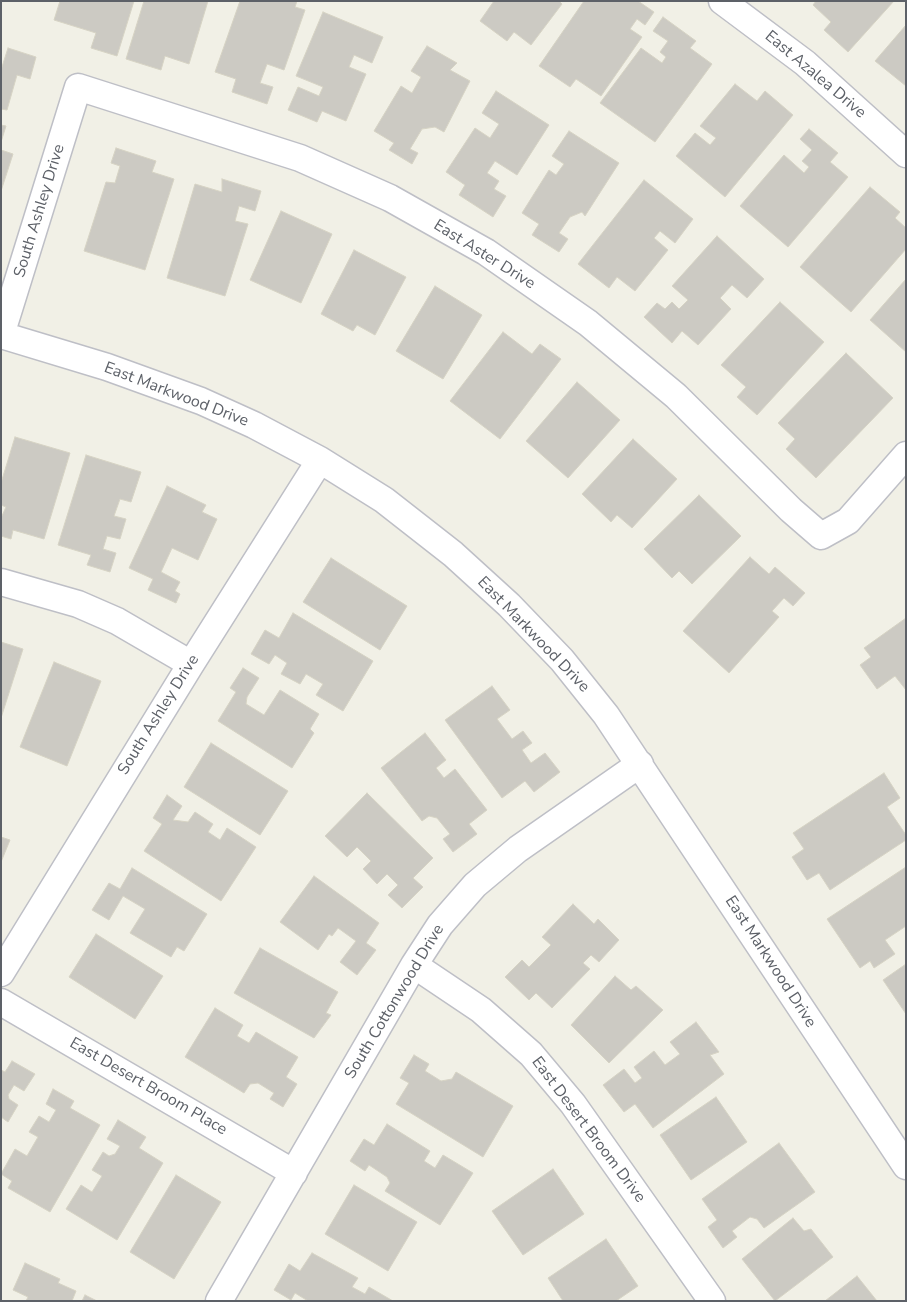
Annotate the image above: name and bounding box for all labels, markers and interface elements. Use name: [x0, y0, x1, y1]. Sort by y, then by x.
street label: East Azalea Drive: [760, 27, 870, 123]
street label: South Ashley Drive: [11, 142, 69, 280]
street label: East Aster Drive: [430, 216, 538, 294]
street label: East Markwood Drive: [101, 359, 251, 431]
street label: East Markwood Drive: [473, 573, 593, 697]
street label: South Ashley Drive: [114, 651, 204, 779]
street label: East Markwood Drive: [720, 893, 820, 1031]
street label: South Cottonwood Drive: [341, 921, 449, 1083]
street label: East Desert Broom Place: [66, 1034, 230, 1140]
street label: East Desert Broom Drive: [527, 1053, 649, 1207]

